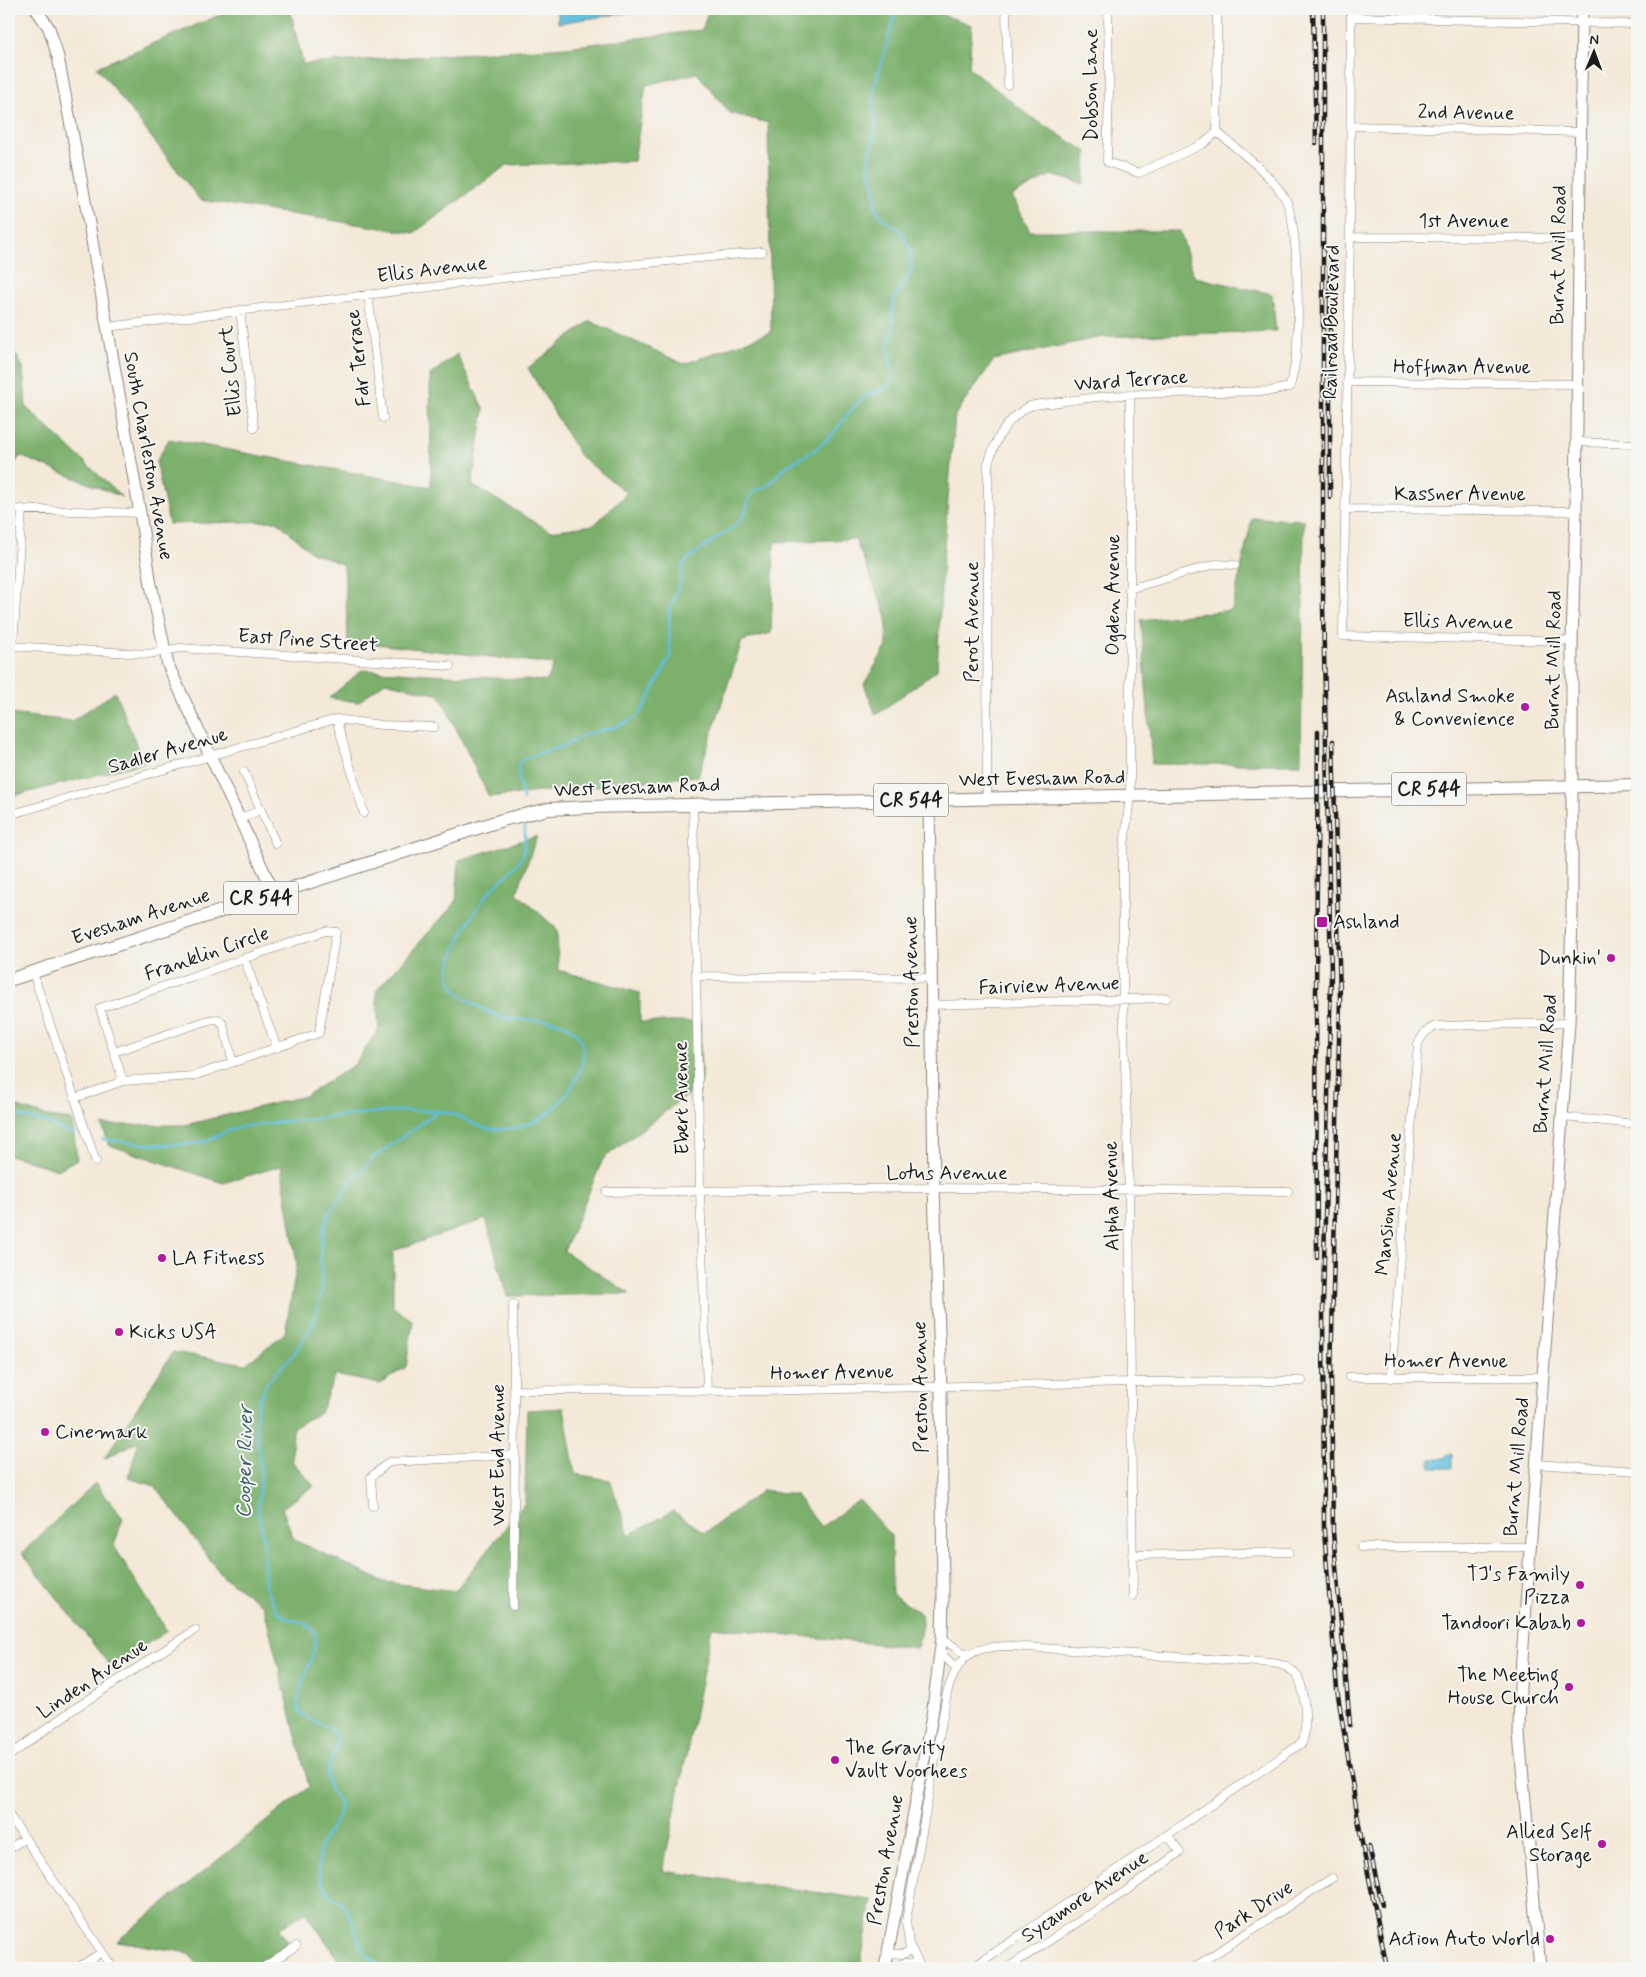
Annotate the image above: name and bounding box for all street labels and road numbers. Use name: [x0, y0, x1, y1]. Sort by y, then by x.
street label: Dobson Lane: [1078, 28, 1105, 142]
street label: 2nd Avenue: [1417, 99, 1515, 127]
street label: Burnt Mill Road: [1544, 185, 1574, 325]
street label: 1st Avenue: [1419, 208, 1510, 235]
street label: Railroad Boulevard: [1317, 244, 1347, 400]
street label: Ellis Avenue: [375, 250, 489, 290]
street label: Fdr Terrace: [340, 308, 378, 408]
street label: Ellis Court: [213, 324, 249, 418]
street label: South Charleston Avenue: [116, 350, 180, 562]
street label: Hoffman Avenue: [1393, 354, 1531, 381]
street label: Ward Terrace: [1073, 364, 1189, 398]
street label: Kassner Avenue: [1394, 481, 1526, 508]
street label: Ogden Avenue: [1100, 534, 1127, 656]
street label: Perot Avenue: [959, 561, 986, 683]
street label: Burnt Mill Road: [1539, 590, 1569, 730]
street label: Ellis Avenue: [1402, 608, 1514, 636]
street label: East Pine Street: [237, 623, 379, 659]
street label: Sadler Avenue: [105, 721, 231, 781]
street label: West Evesham Road: [959, 764, 1125, 794]
street label: West Evesham Road: [553, 772, 721, 804]
road number: CR 544: [1392, 772, 1466, 806]
road number: CR 544: [874, 784, 948, 816]
road number: CR 544: [224, 881, 298, 914]
street label: Evesham Avenue: [68, 882, 214, 952]
street label: Preston Avenue: [897, 916, 927, 1048]
street label: Franklin Circle: [141, 920, 273, 988]
street label: Fairview Avenue: [978, 970, 1120, 1002]
street label: Burnt Mill Road: [1528, 993, 1564, 1135]
street label: Ebert Avenue: [668, 1041, 696, 1155]
street label: Mansion Avenue: [1369, 1131, 1409, 1277]
street label: Alpha Avenue: [1098, 1141, 1126, 1251]
street label: Lotus Avenue: [886, 1160, 1008, 1187]
street label: Preston Avenue: [906, 1321, 936, 1453]
street label: Homer Avenue: [1384, 1348, 1508, 1375]
street label: Homer Avenue: [770, 1358, 894, 1388]
street label: West End Avenue: [485, 1384, 512, 1526]
street label: Burnt Mill Road: [1497, 1396, 1537, 1538]
street label: Linden Avenue: [32, 1632, 154, 1726]
street label: Preston Avenue: [861, 1793, 911, 1927]
street label: Sycamore Avenue: [1016, 1844, 1154, 1950]
street label: Park Drive: [1209, 1874, 1299, 1946]

